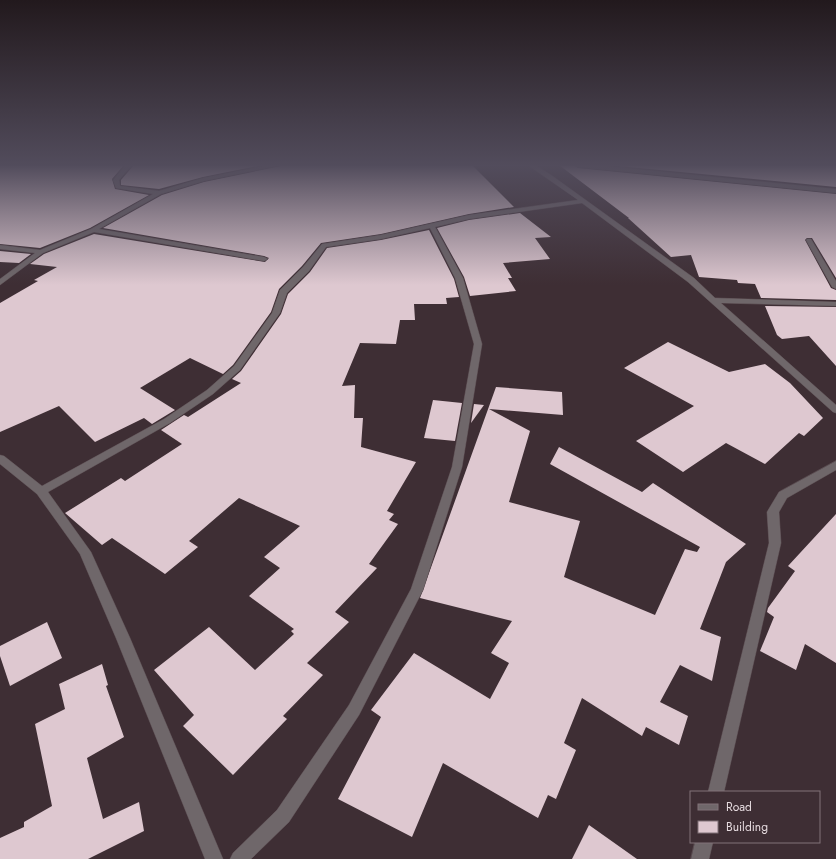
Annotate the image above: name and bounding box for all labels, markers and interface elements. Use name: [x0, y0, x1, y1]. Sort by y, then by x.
legend: [690, 791, 820, 843]
text: Road: [726, 798, 752, 816]
text: Building: [726, 818, 768, 836]

